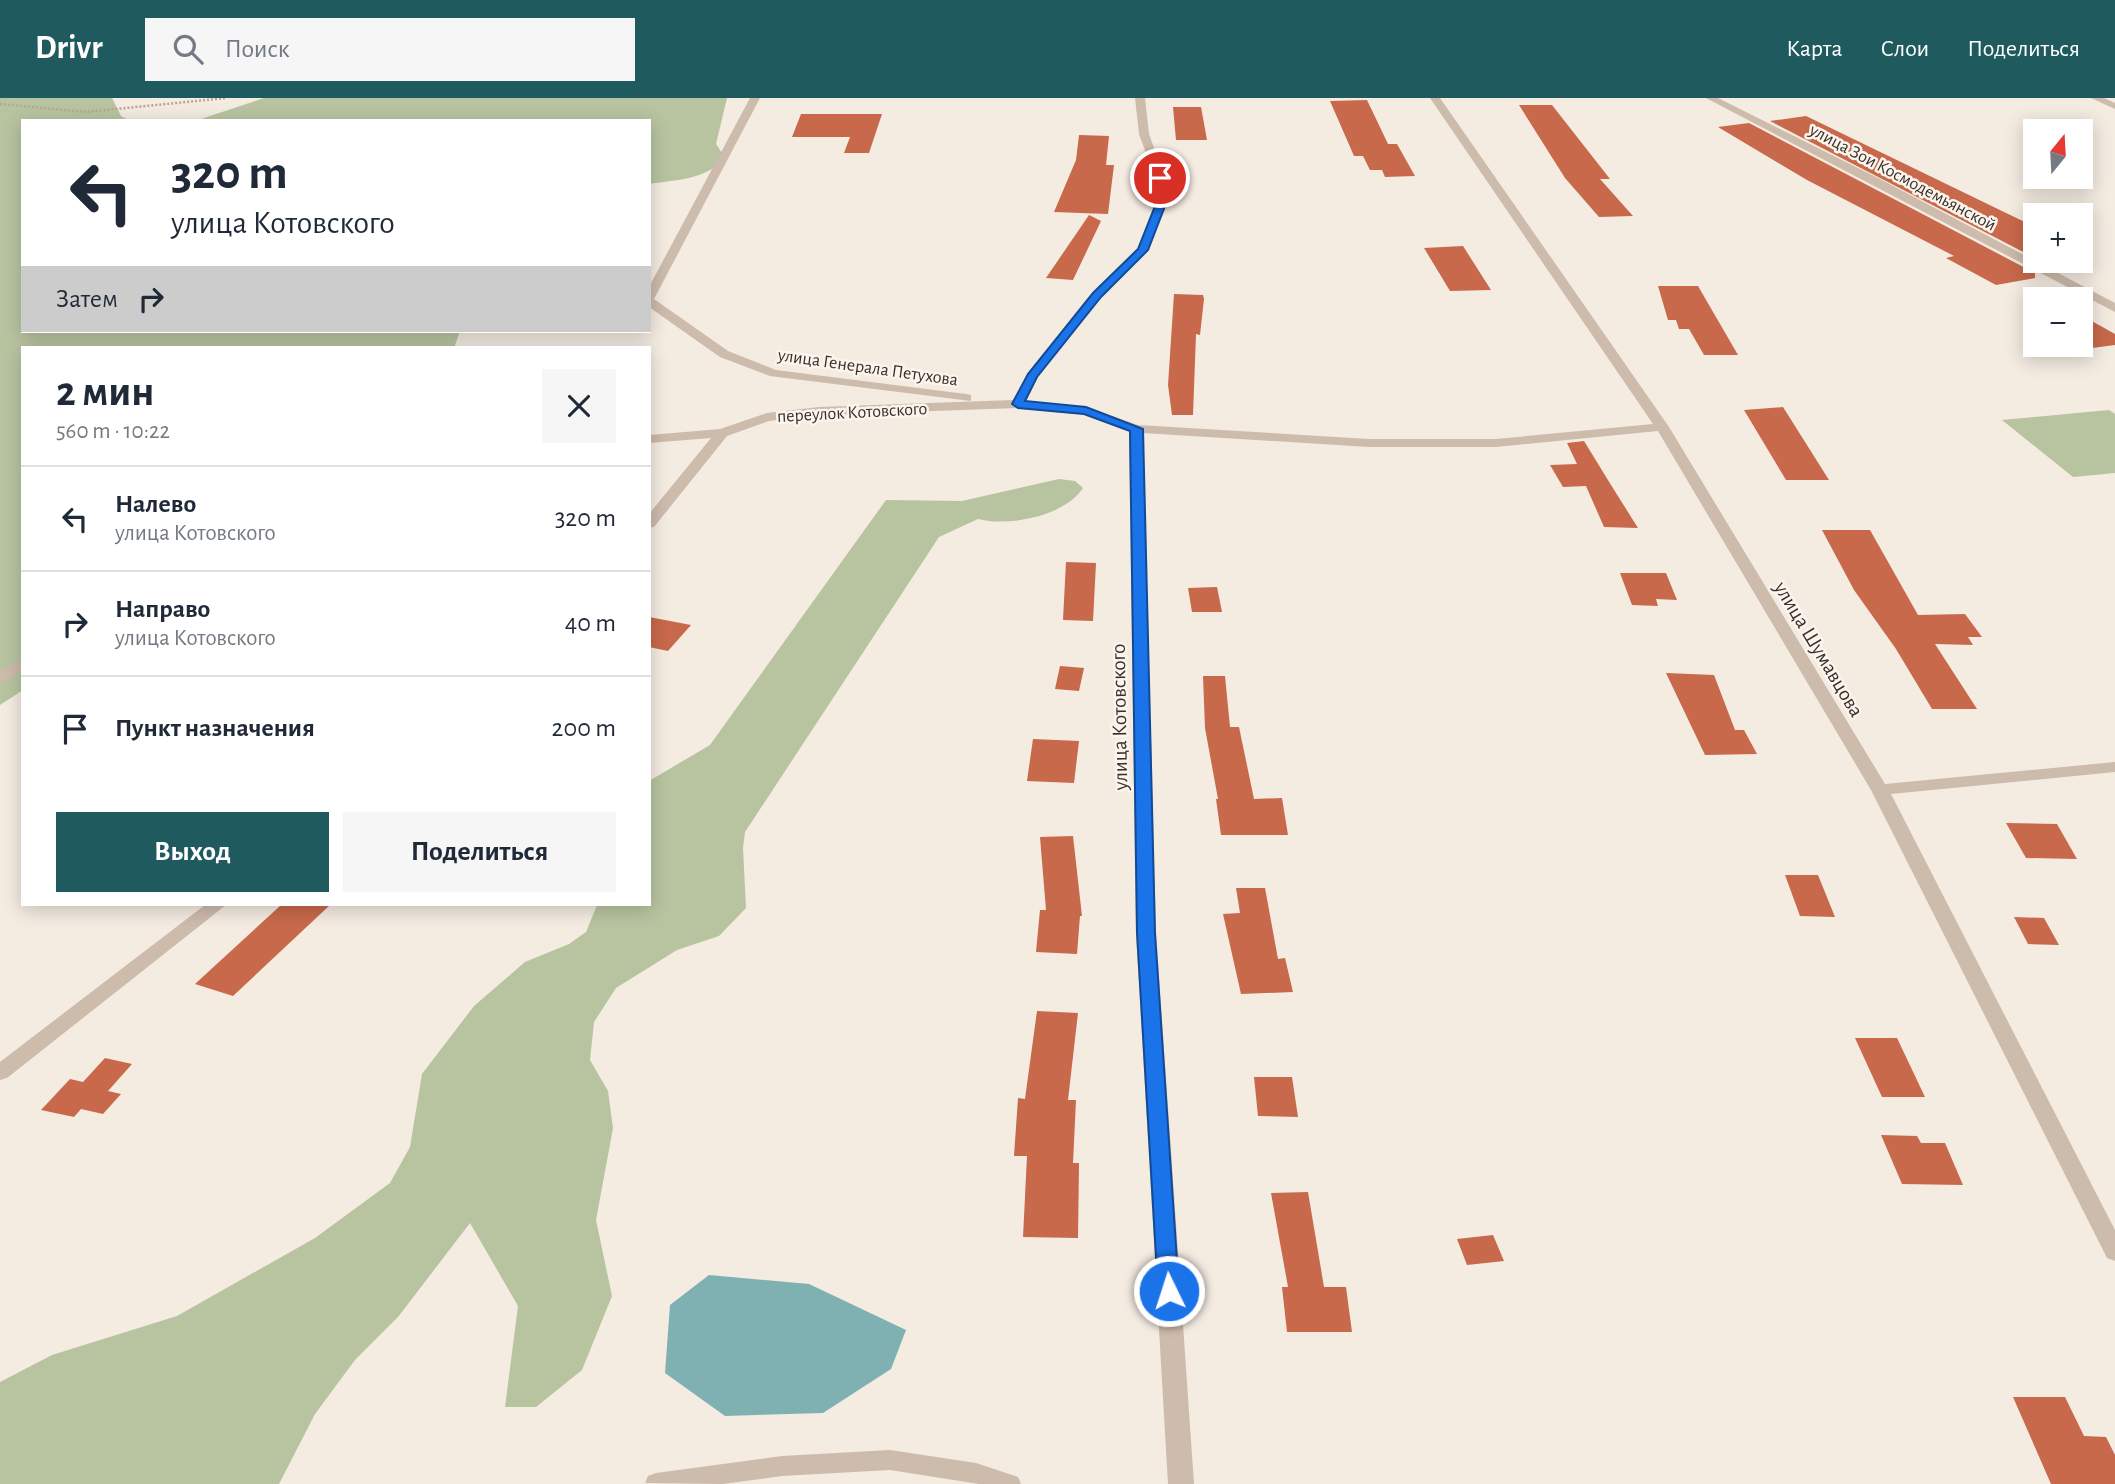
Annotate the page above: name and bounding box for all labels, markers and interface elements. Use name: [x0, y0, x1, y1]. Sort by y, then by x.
search box: [145, 18, 635, 81]
icon: search: [169, 30, 207, 68]
text: Drivr: [35, 32, 103, 65]
text: Поиск: [225, 36, 290, 62]
text: Карта: [1786, 37, 1842, 61]
text: Слои: [1880, 37, 1929, 61]
text: Поделиться: [1967, 37, 2080, 61]
north arrow: [2023, 119, 2093, 189]
map controls: [2023, 119, 2093, 357]
street label: улица Зои Космодемьянской: [1805, 121, 1999, 235]
icon: left: [56, 147, 147, 238]
pin: [1130, 148, 1190, 208]
text: 320 m: [171, 149, 288, 198]
icon: arrive: [1141, 159, 1179, 197]
button: +: [2023, 203, 2093, 273]
text: улица Котовского: [171, 207, 395, 239]
icon: right: [132, 280, 170, 318]
text: Затем: [56, 286, 118, 312]
button: −: [2023, 287, 2093, 357]
street label: улица Генерала Петухова: [776, 346, 959, 390]
button: close: [542, 369, 616, 443]
text: 2 мин: [56, 371, 154, 413]
street label: переулок Котовского: [776, 400, 928, 426]
text: 560 m · 10:22: [56, 420, 170, 443]
text: Налево: [115, 491, 196, 517]
icon: left: [56, 500, 94, 538]
text: 320 m: [555, 505, 616, 531]
text: улица Котовского: [115, 522, 276, 545]
street label: улица Шумавцова: [1769, 577, 1867, 721]
text: Направо: [115, 596, 210, 622]
icon: right: [56, 605, 94, 643]
text: 40 m: [565, 610, 616, 636]
text: улица Котовского: [115, 627, 276, 650]
street label: улица Котовского: [1108, 643, 1131, 792]
icon: arrive: [56, 710, 94, 748]
text: Пункт назначения: [115, 715, 315, 741]
text: 200 m: [552, 715, 616, 741]
button: Выход: [56, 812, 329, 892]
button: Поделиться: [343, 812, 616, 892]
position arrow: [1132, 1254, 1206, 1328]

